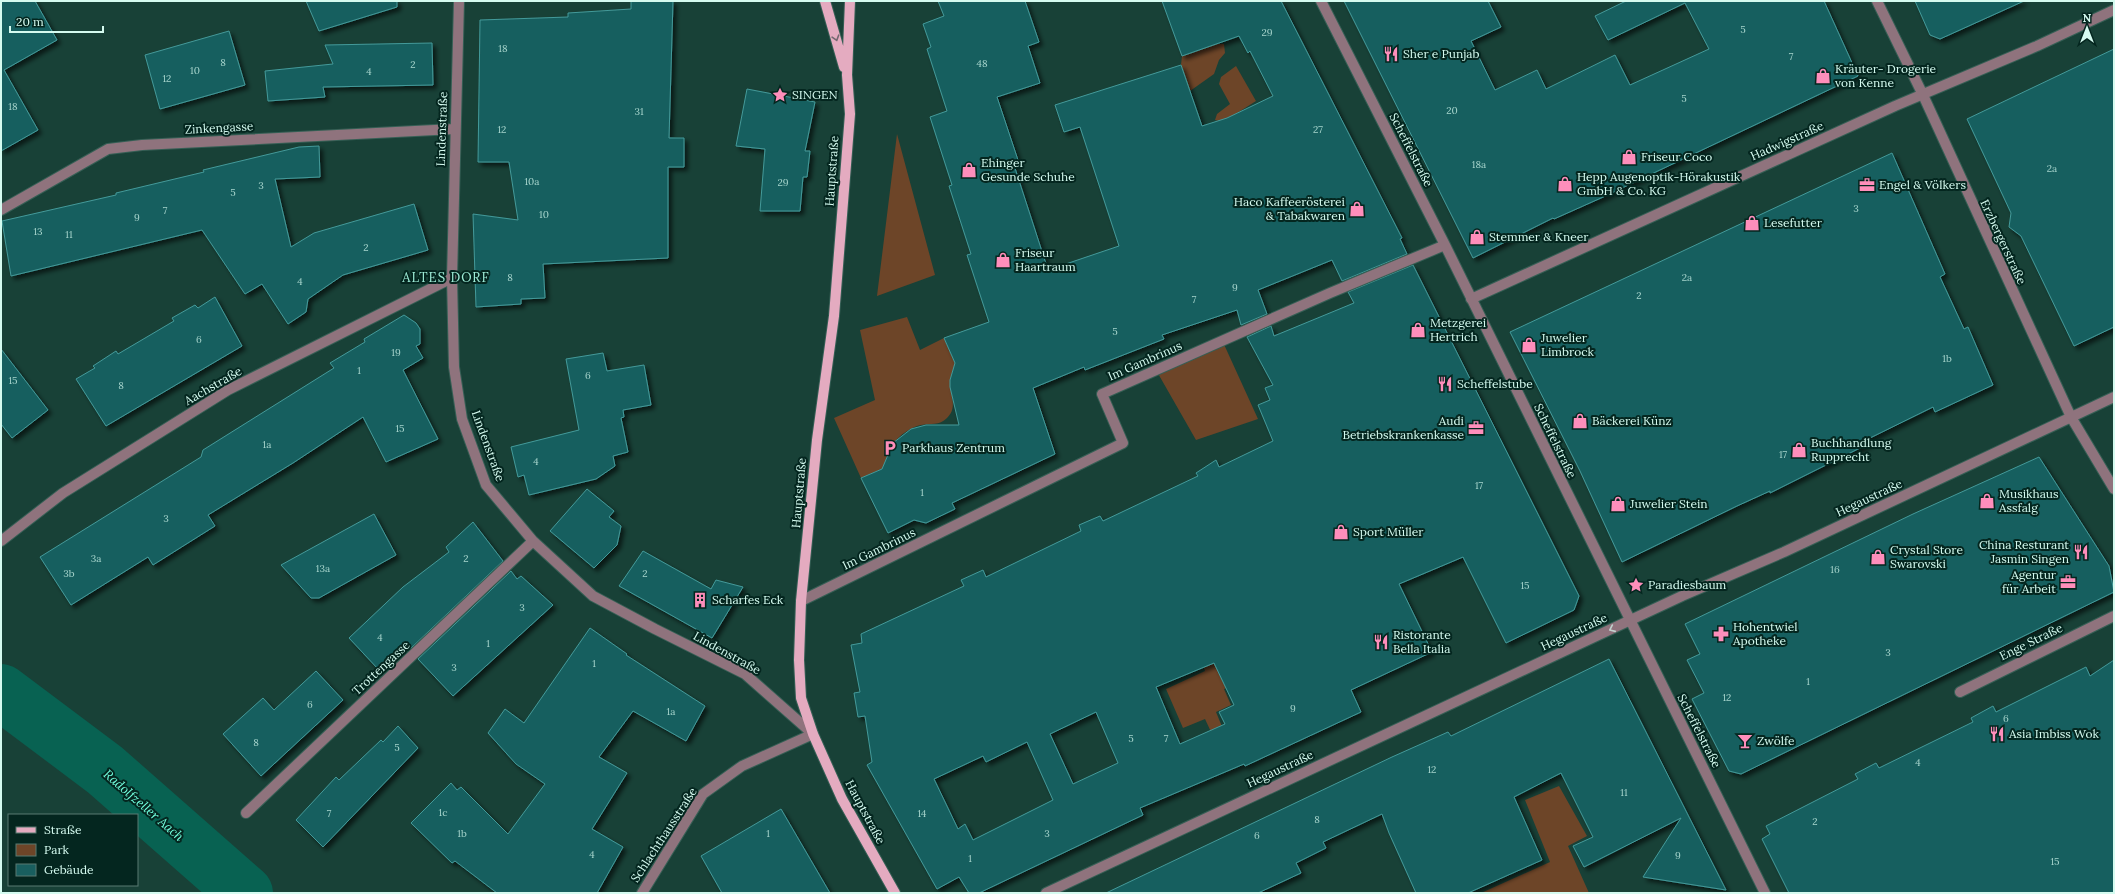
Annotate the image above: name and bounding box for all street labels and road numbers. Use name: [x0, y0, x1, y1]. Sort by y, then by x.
street label: Lindenstraße: [433, 91, 450, 167]
street label: Scheffelstraße: [1386, 110, 1437, 190]
street label: Zinkengasse: [184, 118, 254, 137]
street label: Hadwigstraße: [1748, 118, 1826, 163]
street label: Hauptstraße: [822, 135, 841, 207]
street label: Erzbergerstraße: [1977, 197, 2030, 287]
street label: Im Gambrinus: [1105, 337, 1185, 384]
street label: Aachstraße: [181, 363, 245, 409]
street label: Scheffelstraße: [1531, 401, 1580, 481]
street label: Lindenstraße: [469, 408, 508, 484]
street label: Hauptstraße: [788, 457, 809, 529]
street label: Hegaustraße: [1833, 475, 1905, 519]
street label: Im Gambrinus: [840, 524, 918, 573]
street label: Hegaustraße: [1538, 609, 1610, 653]
street label: Enge Straße: [1997, 620, 2065, 663]
street label: Lindenstraße: [691, 628, 764, 677]
street label: Trottengasse: [349, 637, 413, 698]
street label: Scheffelstraße: [1674, 691, 1725, 771]
street label: Hegaustraße: [1244, 746, 1316, 790]
street label: Hauptstraße: [842, 777, 889, 847]
street label: Schlachthausstraße: [627, 784, 700, 885]

